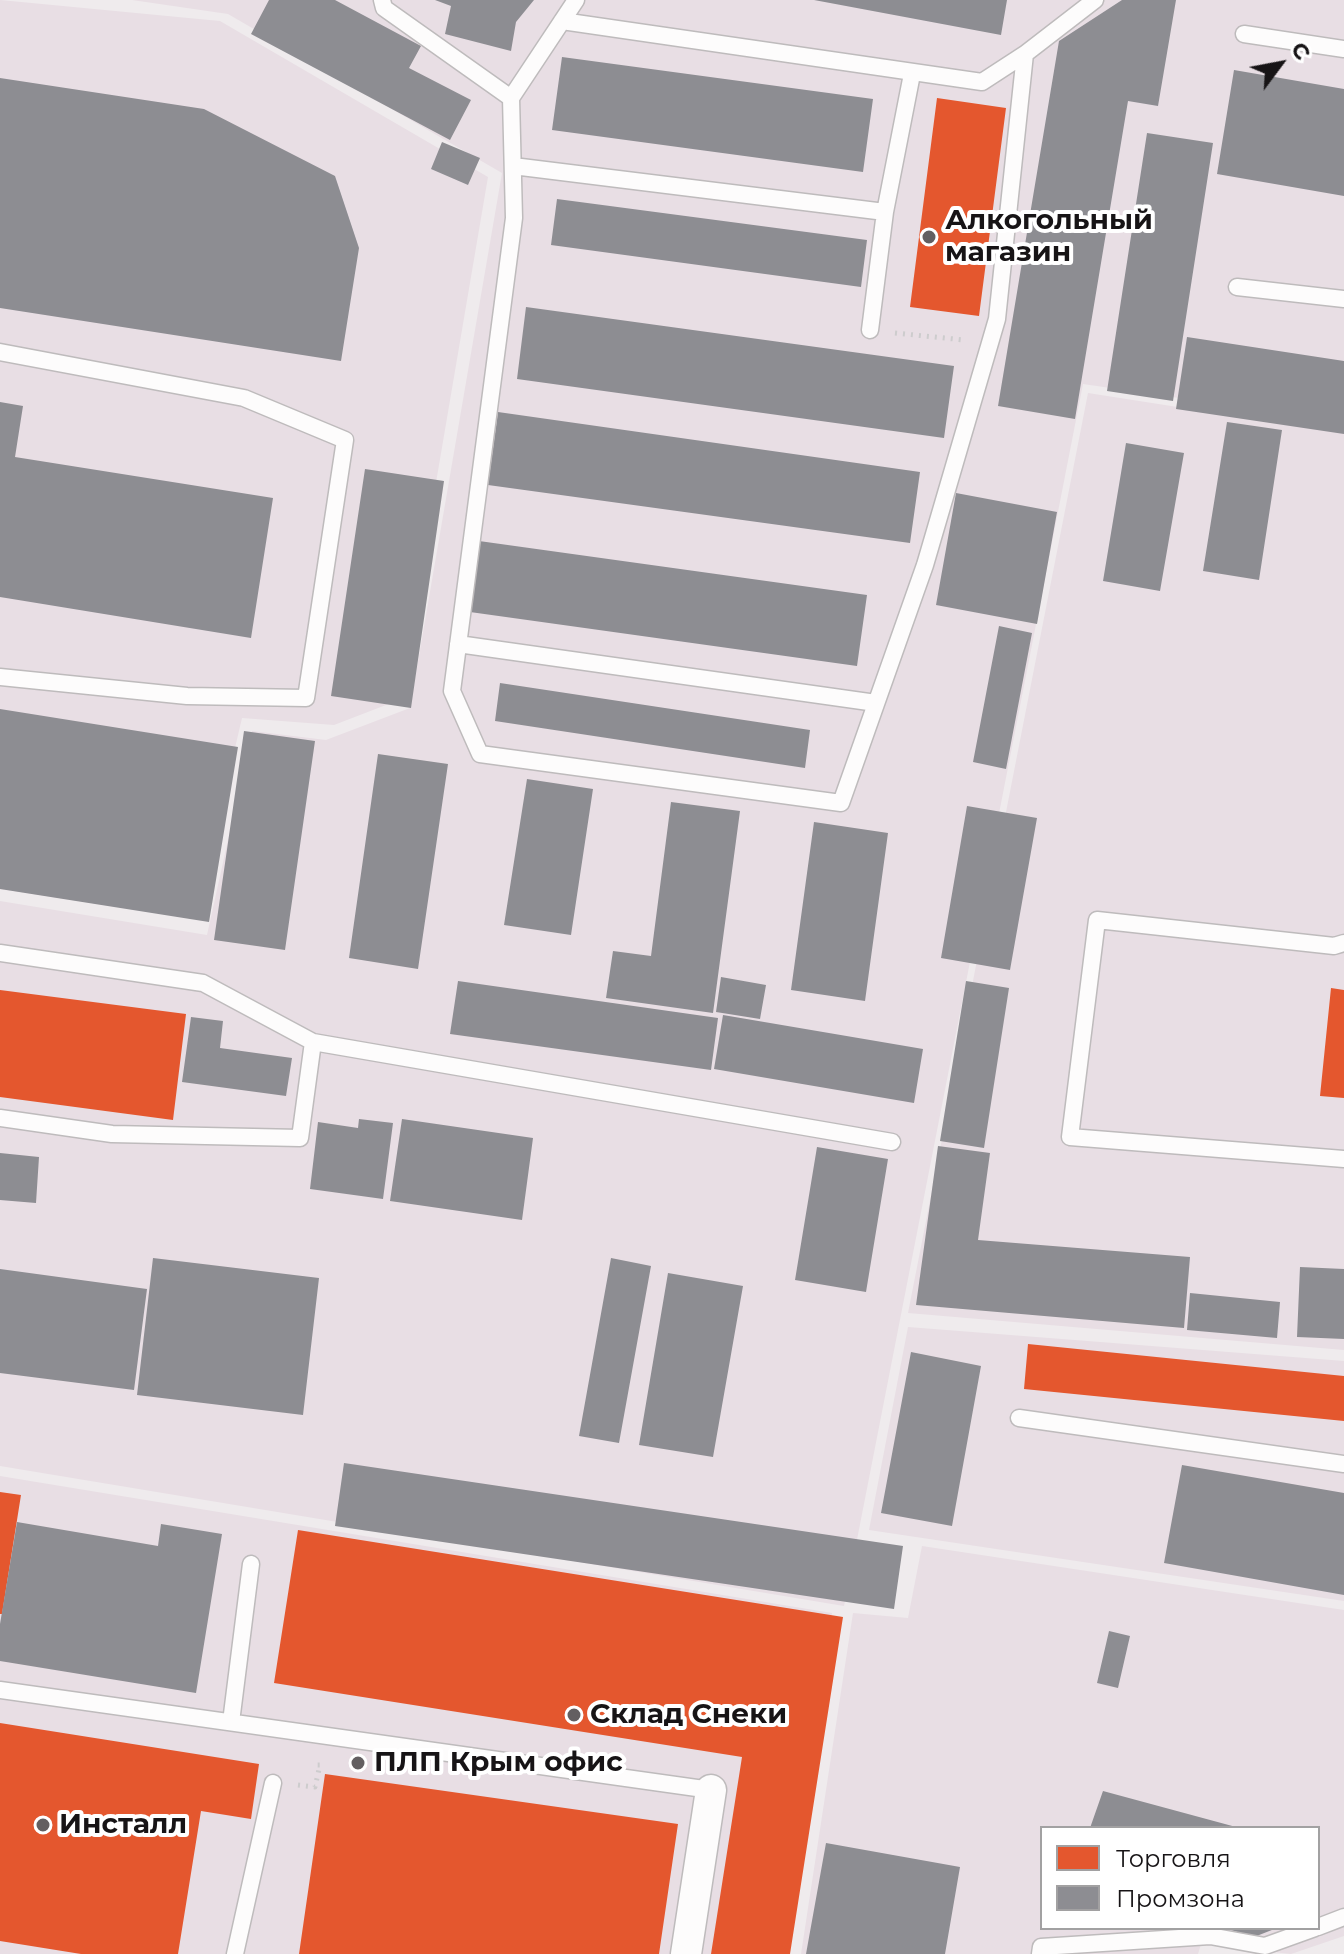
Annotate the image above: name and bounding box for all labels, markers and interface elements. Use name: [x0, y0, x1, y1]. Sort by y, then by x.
north arrow: [1240, 24, 1320, 104]
text: С: [1285, 37, 1316, 65]
place label: Алкогольный магазин: [945, 204, 1153, 270]
marker: Алкогольный магазин: [920, 228, 938, 246]
place label: Склад Снеки: [590, 1698, 787, 1732]
marker: Склад Снеки: [565, 1706, 583, 1724]
place label: ПЛП Крым офис: [374, 1746, 623, 1780]
marker: ПЛП Крым офис: [349, 1754, 367, 1772]
place label: Инсталл: [59, 1808, 187, 1842]
marker: Инсталл: [34, 1816, 52, 1834]
legend: [1040, 1826, 1320, 1930]
text: Торговля: [1116, 1844, 1231, 1873]
text: Промзона: [1116, 1884, 1245, 1913]

